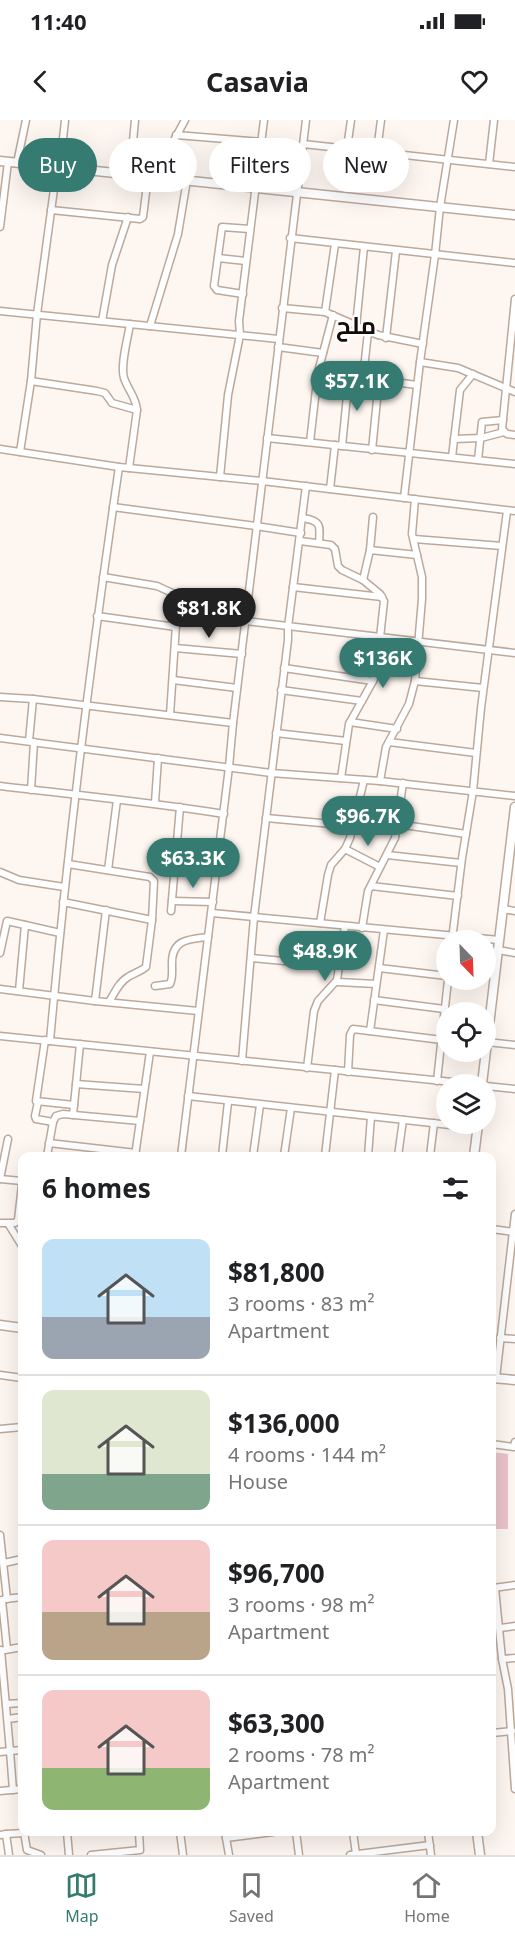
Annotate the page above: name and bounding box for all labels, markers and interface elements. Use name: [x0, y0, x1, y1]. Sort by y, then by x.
text: 11:40: [30, 6, 87, 36]
text: Casavia: [206, 63, 309, 100]
icon: back: [24, 65, 57, 98]
icon: heart: [458, 65, 491, 98]
chip: Buy: [18, 138, 97, 192]
chip: Rent: [109, 138, 197, 192]
chip: Filters: [209, 138, 311, 192]
chip: New: [323, 138, 409, 192]
district label: ملح: [336, 308, 376, 342]
pin: $57.1K: [308, 361, 406, 412]
text: $57.1K: [325, 367, 389, 394]
pin: $81.8K: [160, 588, 258, 639]
text: $81.8K: [177, 594, 241, 621]
pin: $136K: [341, 638, 425, 689]
text: $136K: [353, 644, 413, 671]
pin: $96.7K: [319, 796, 417, 847]
text: $96.7K: [336, 802, 400, 829]
pin: $63.3K: [144, 838, 242, 889]
text: $63.3K: [161, 844, 225, 871]
north arrow: [436, 930, 496, 990]
map controls: [436, 930, 496, 1134]
pin: $48.9K: [276, 931, 374, 982]
text: $48.9K: [293, 937, 357, 964]
button: locate: [436, 1002, 496, 1062]
button: layers: [436, 1074, 496, 1134]
text: 6 homes: [42, 1170, 151, 1206]
icon: filters: [439, 1172, 472, 1205]
text: $81,800: [228, 1254, 325, 1290]
icon: home: [90, 1263, 162, 1335]
text: 3 rooms · 83 m²: [228, 1290, 375, 1317]
text: Apartment: [228, 1317, 329, 1344]
text: $136,000: [228, 1405, 340, 1441]
icon: home: [90, 1414, 162, 1486]
text: 4 rooms · 144 m²: [228, 1441, 386, 1468]
text: House: [228, 1468, 288, 1495]
text: $96,700: [228, 1555, 325, 1591]
icon: home: [90, 1564, 162, 1636]
text: 3 rooms · 98 m²: [228, 1591, 375, 1618]
text: Apartment: [228, 1618, 329, 1645]
text: $63,300: [228, 1705, 325, 1741]
icon: home: [90, 1714, 162, 1786]
text: 2 rooms · 78 m²: [228, 1741, 375, 1768]
text: Apartment: [228, 1768, 329, 1795]
tab: Map: [65, 1869, 99, 1927]
tab: Saved: [229, 1869, 274, 1927]
tab: Home: [404, 1869, 450, 1927]

